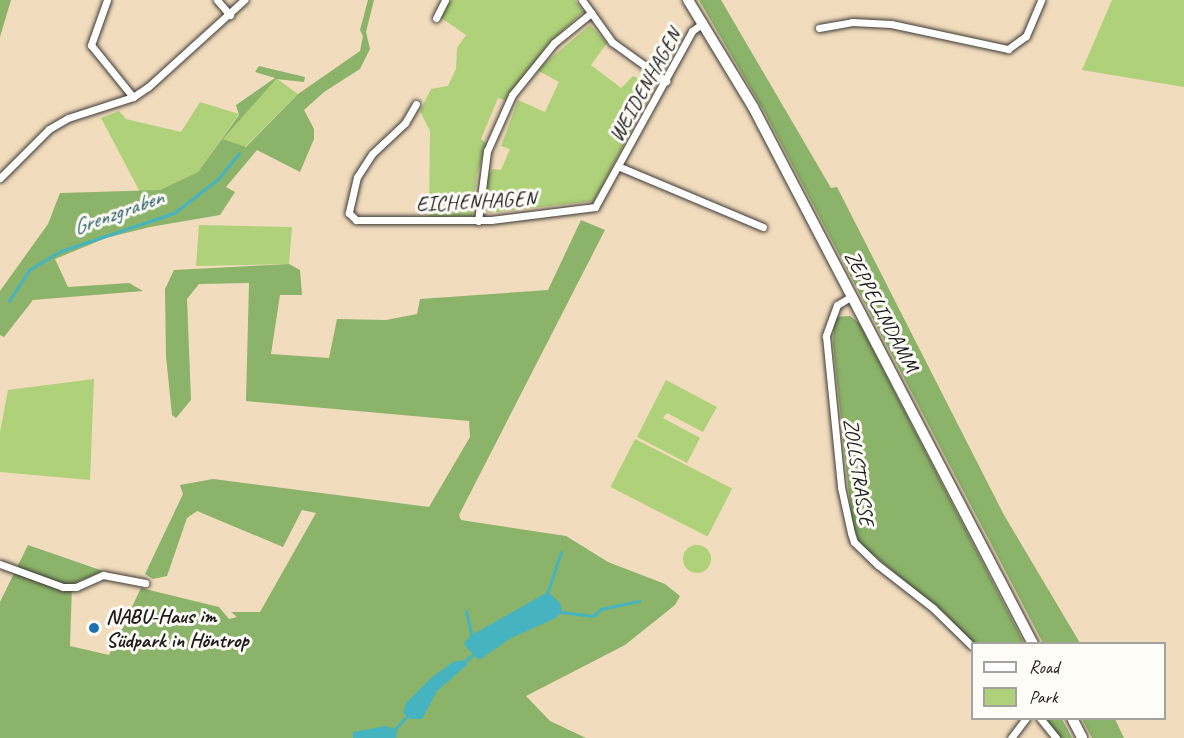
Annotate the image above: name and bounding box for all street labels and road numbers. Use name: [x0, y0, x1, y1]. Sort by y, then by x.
street label: WEIDENHAGEN: [604, 24, 686, 146]
street label: EICHENHAGEN: [415, 185, 537, 217]
street label: ZEPPELINDAMM: [839, 246, 925, 376]
street label: ZOLLSTRASSE: [838, 417, 880, 527]

